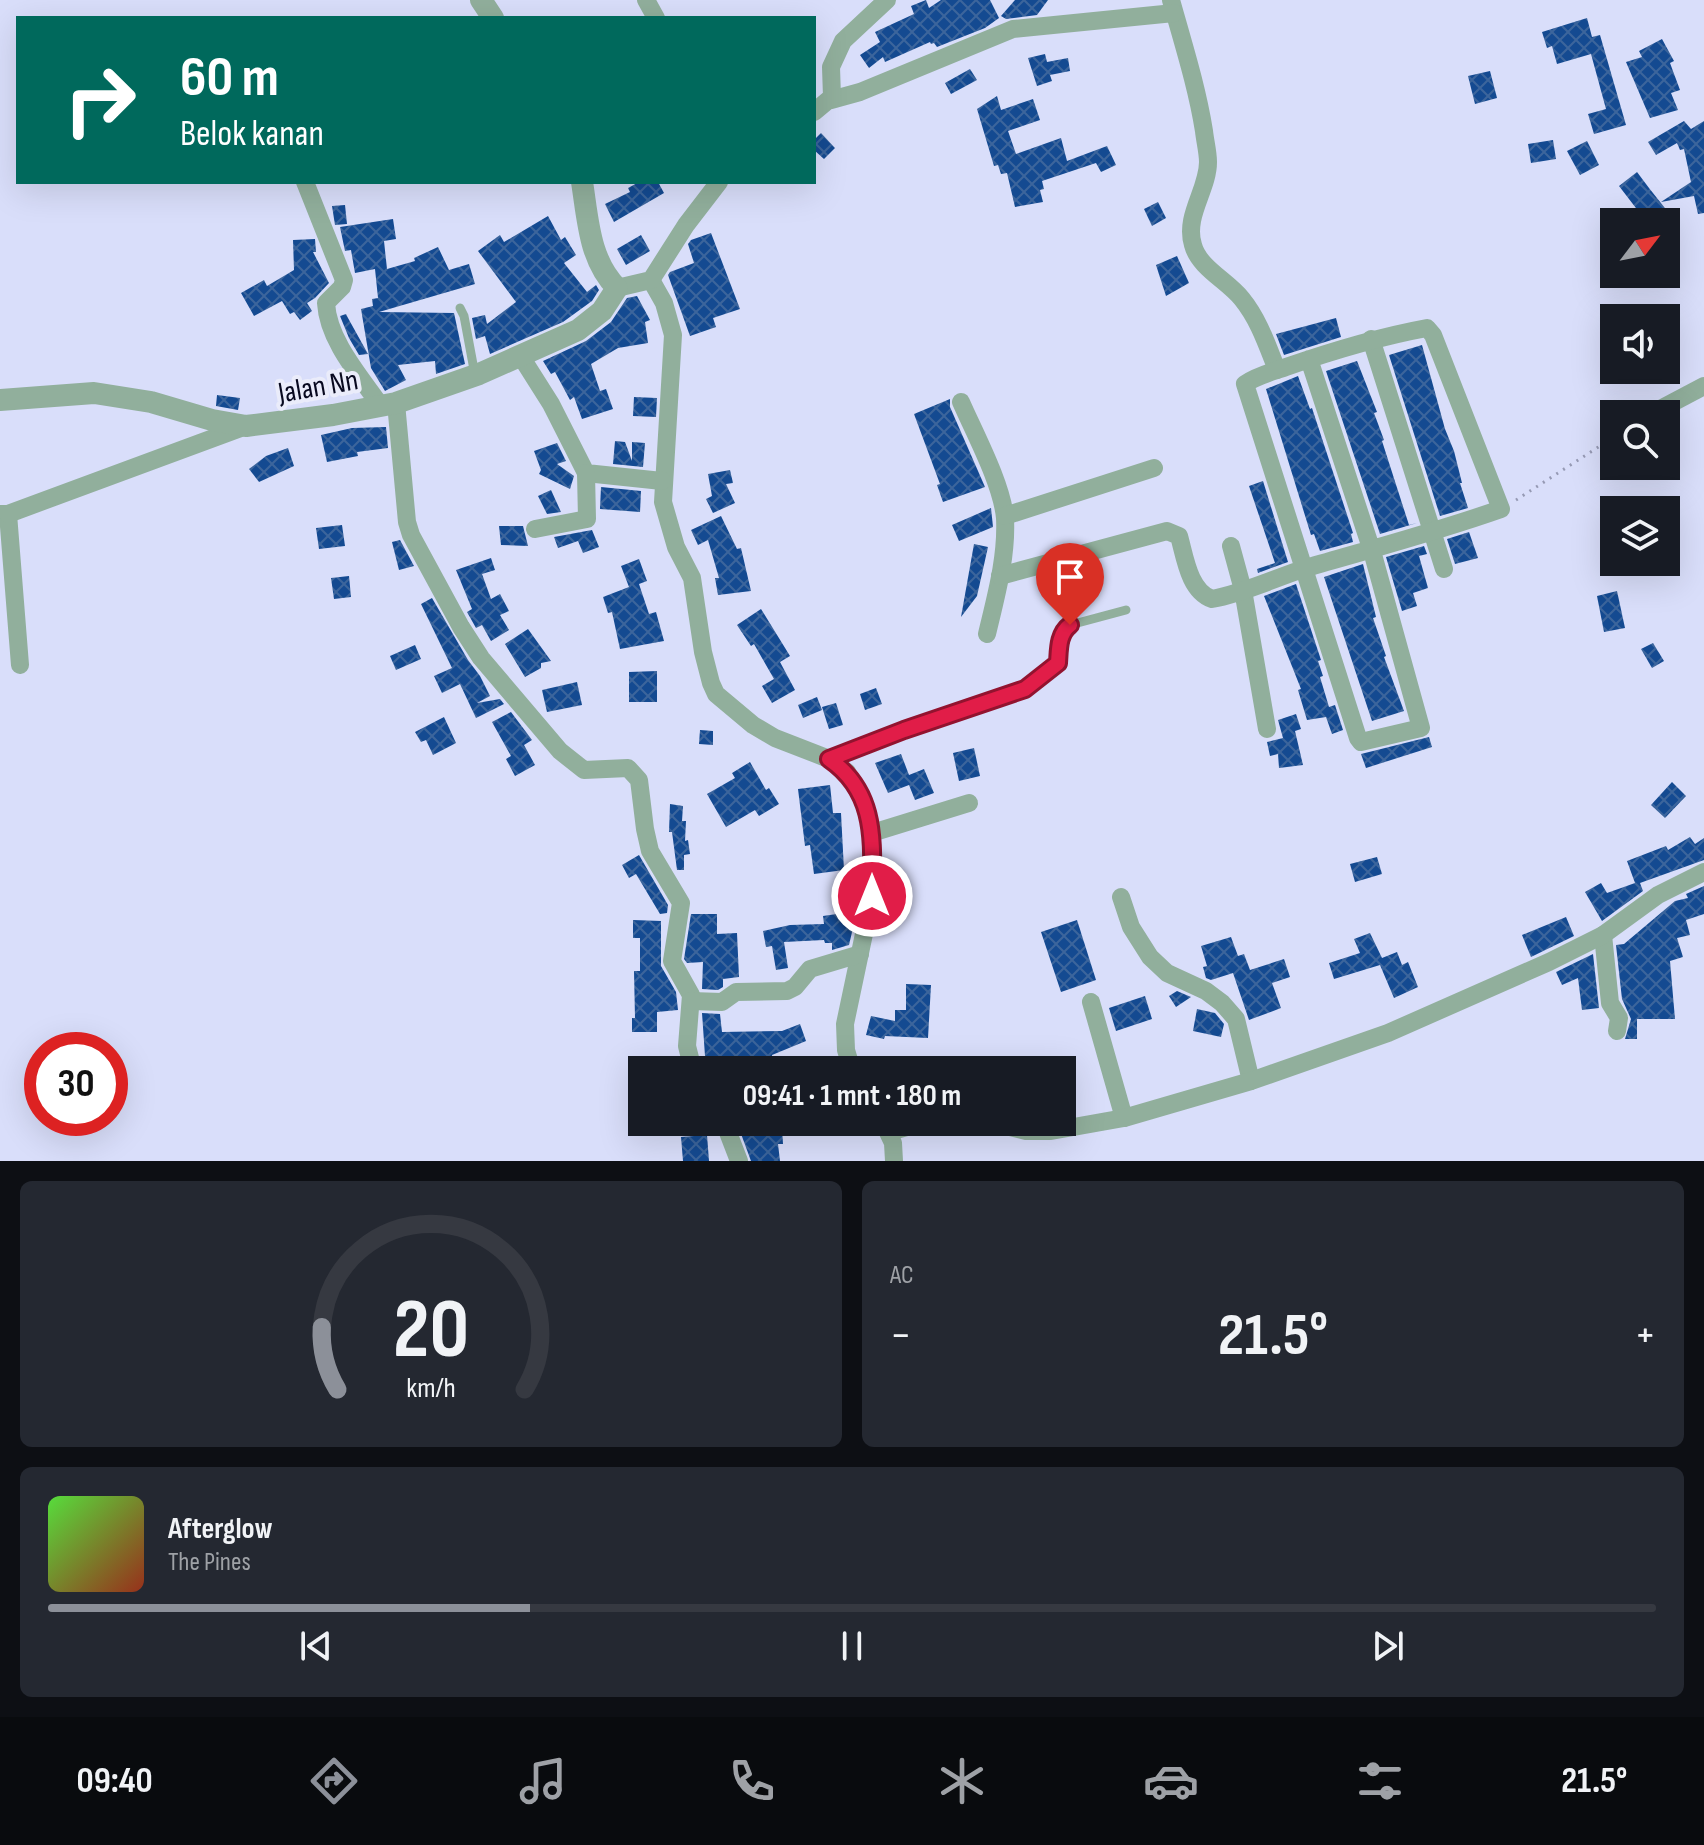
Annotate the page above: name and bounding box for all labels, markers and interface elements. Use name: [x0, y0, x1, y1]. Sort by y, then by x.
text: 60 m: [180, 45, 279, 112]
icon: right: [48, 48, 152, 152]
text: Belok kanan: [180, 113, 324, 156]
north arrow: [1600, 208, 1680, 288]
map controls: [1600, 208, 1680, 576]
button: sound: [1600, 304, 1680, 384]
street label: Jalan Nn: [274, 362, 361, 412]
button: search: [1600, 400, 1680, 480]
button: layers: [1600, 496, 1680, 576]
pin: [1036, 543, 1104, 625]
icon: arrive: [1048, 555, 1092, 599]
position arrow: [830, 854, 914, 938]
speed limit sign: 30: [24, 1032, 128, 1136]
text: 09:41 · 1 mnt · 180 m: [743, 1078, 961, 1114]
text: AC: [890, 1260, 914, 1291]
text: 20: [393, 1281, 469, 1381]
text: 21.5°: [1218, 1300, 1328, 1372]
text: −: [890, 1309, 912, 1362]
text: +: [1634, 1309, 1656, 1362]
text: km/h: [406, 1371, 456, 1406]
text: Afterglow: [168, 1511, 273, 1547]
text: The Pines: [168, 1547, 251, 1578]
icon: previous: [294, 1624, 338, 1668]
icon: pause: [830, 1624, 874, 1668]
icon: next: [1366, 1624, 1410, 1668]
icon: directions: [306, 1753, 362, 1809]
icon: music: [515, 1753, 571, 1809]
icon: phone: [724, 1753, 780, 1809]
icon: climate: [934, 1753, 990, 1809]
icon: car: [1143, 1753, 1199, 1809]
icon: filters: [1352, 1753, 1408, 1809]
text: 09:40: [77, 1760, 153, 1803]
text: 21.5°: [1561, 1760, 1627, 1803]

